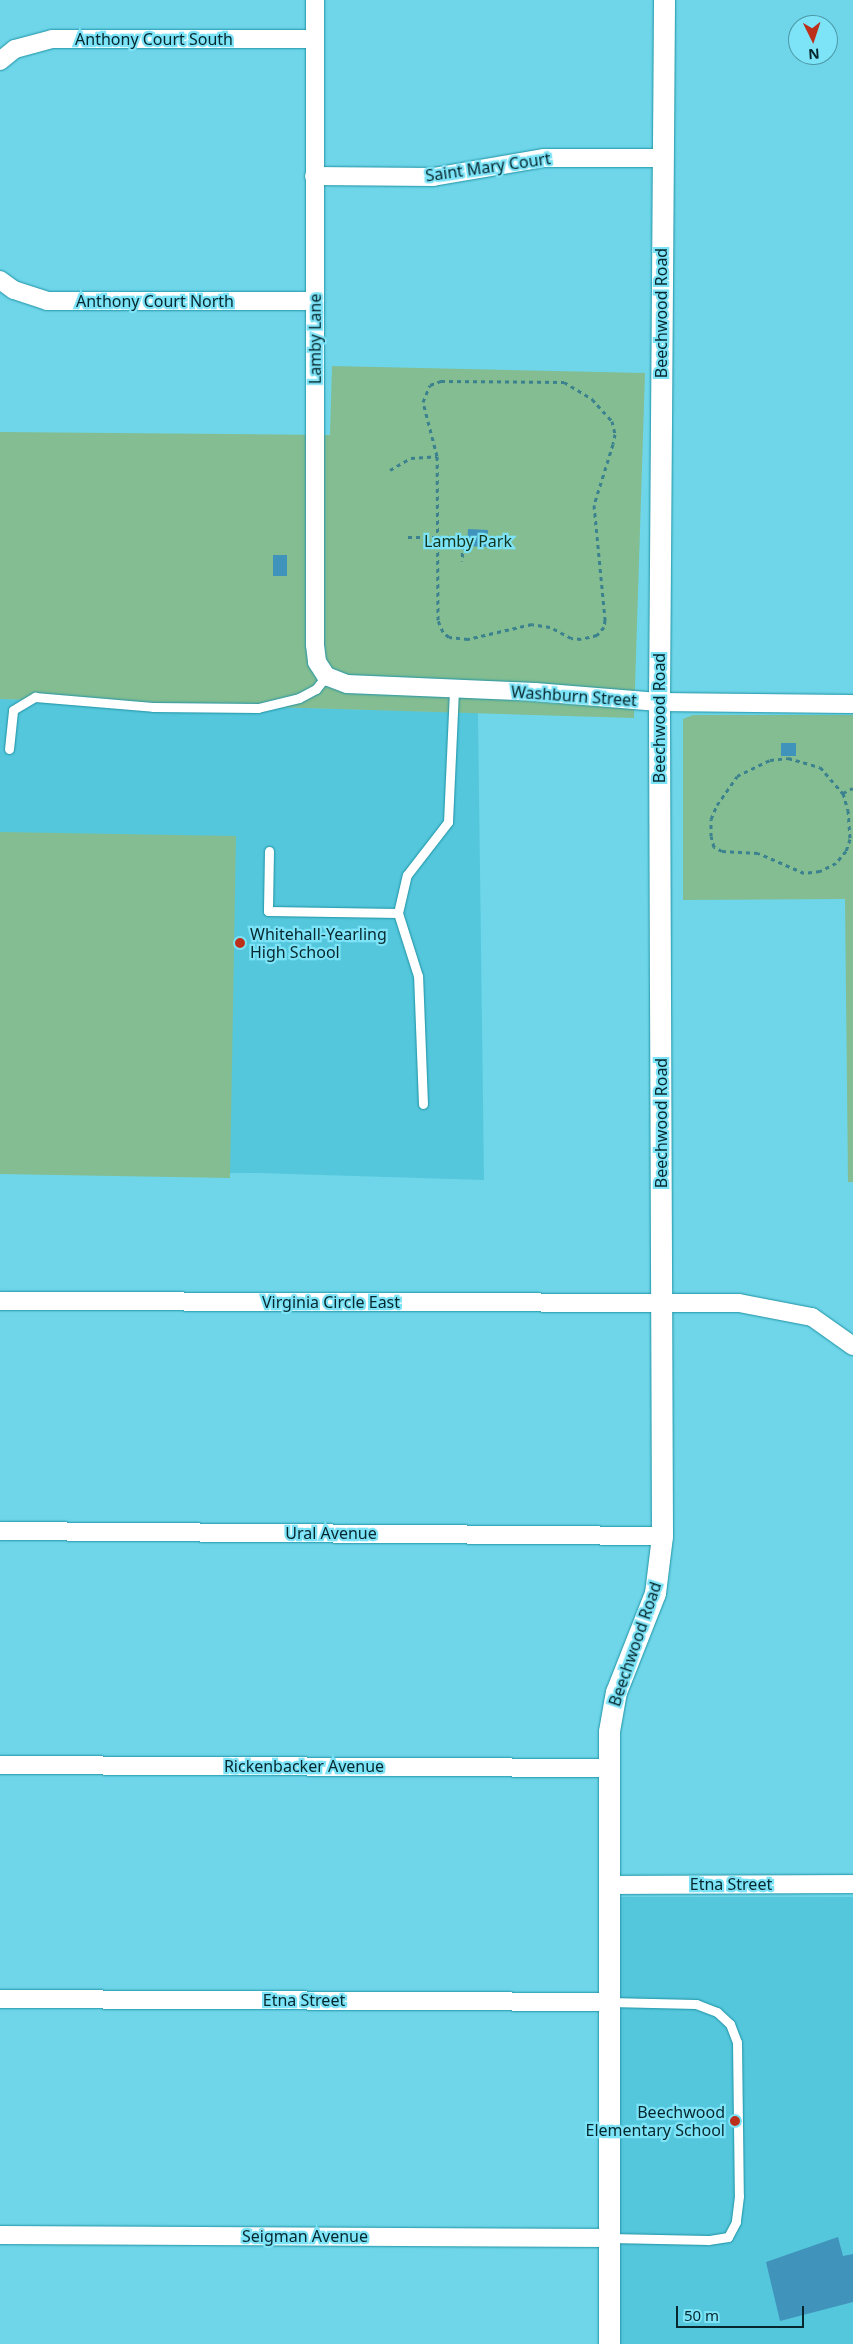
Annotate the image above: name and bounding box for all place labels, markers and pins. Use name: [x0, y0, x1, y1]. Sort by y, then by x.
place label: Whitehall-Yearling High School: [250, 924, 387, 962]
marker: Whitehall-Yearling High School: [234, 937, 246, 949]
place label: Beechwood Elementary School: [586, 2102, 725, 2140]
marker: Beechwood Elementary School: [729, 2115, 741, 2127]

